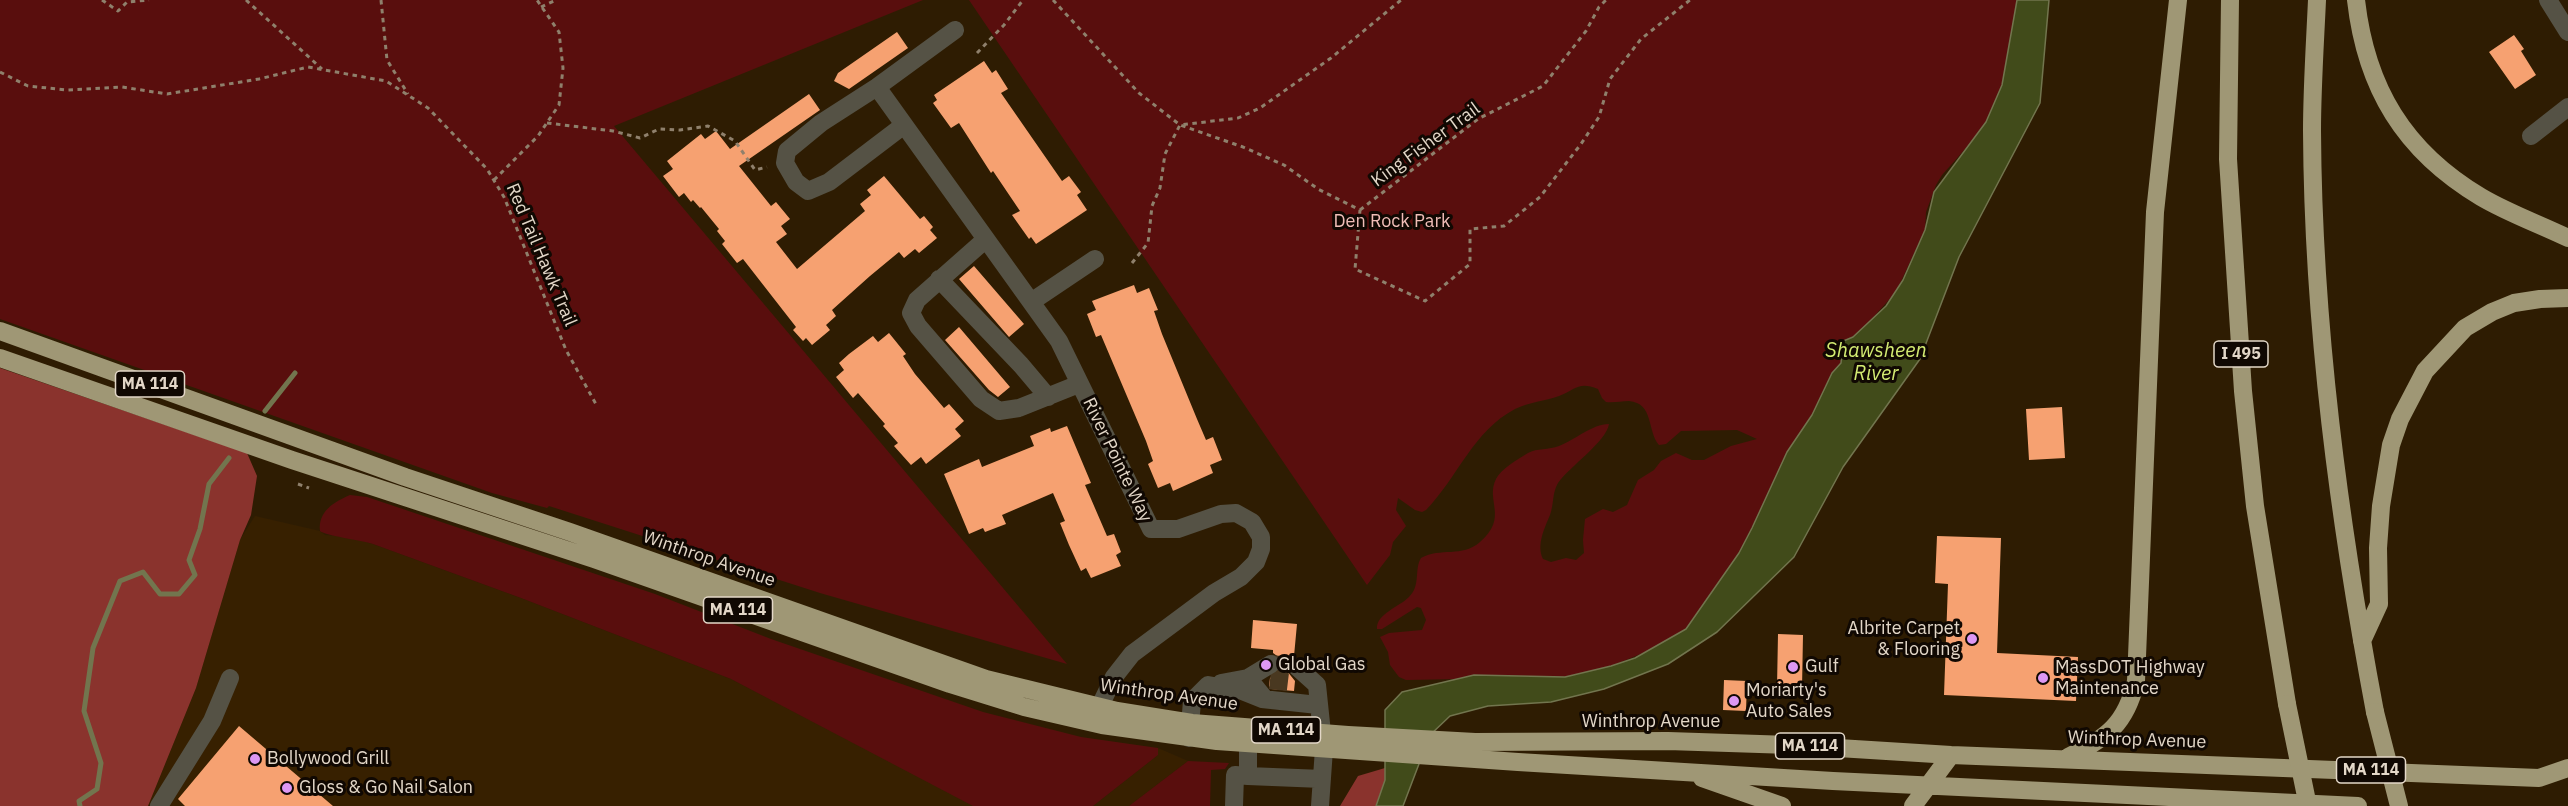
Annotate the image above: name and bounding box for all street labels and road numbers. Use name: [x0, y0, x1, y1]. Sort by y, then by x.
street label: King Fisher Trail: [1367, 98, 1485, 192]
street label: Red Tail Hawk Trail: [501, 180, 581, 330]
road number: I 495: [2214, 341, 2268, 367]
road number: MA 114: [116, 371, 184, 397]
street label: River Pointe Way: [1078, 394, 1156, 526]
street label: Winthrop Avenue: [640, 526, 778, 592]
road number: MA 114: [704, 597, 772, 623]
street label: Winthrop Avenue: [1099, 675, 1239, 715]
street label: Winthrop Avenue: [1582, 711, 1720, 733]
road number: MA 114: [1252, 717, 1320, 743]
street label: Winthrop Avenue: [2067, 727, 2207, 753]
road number: MA 114: [1776, 733, 1844, 759]
road number: MA 114: [2336, 757, 2406, 783]

